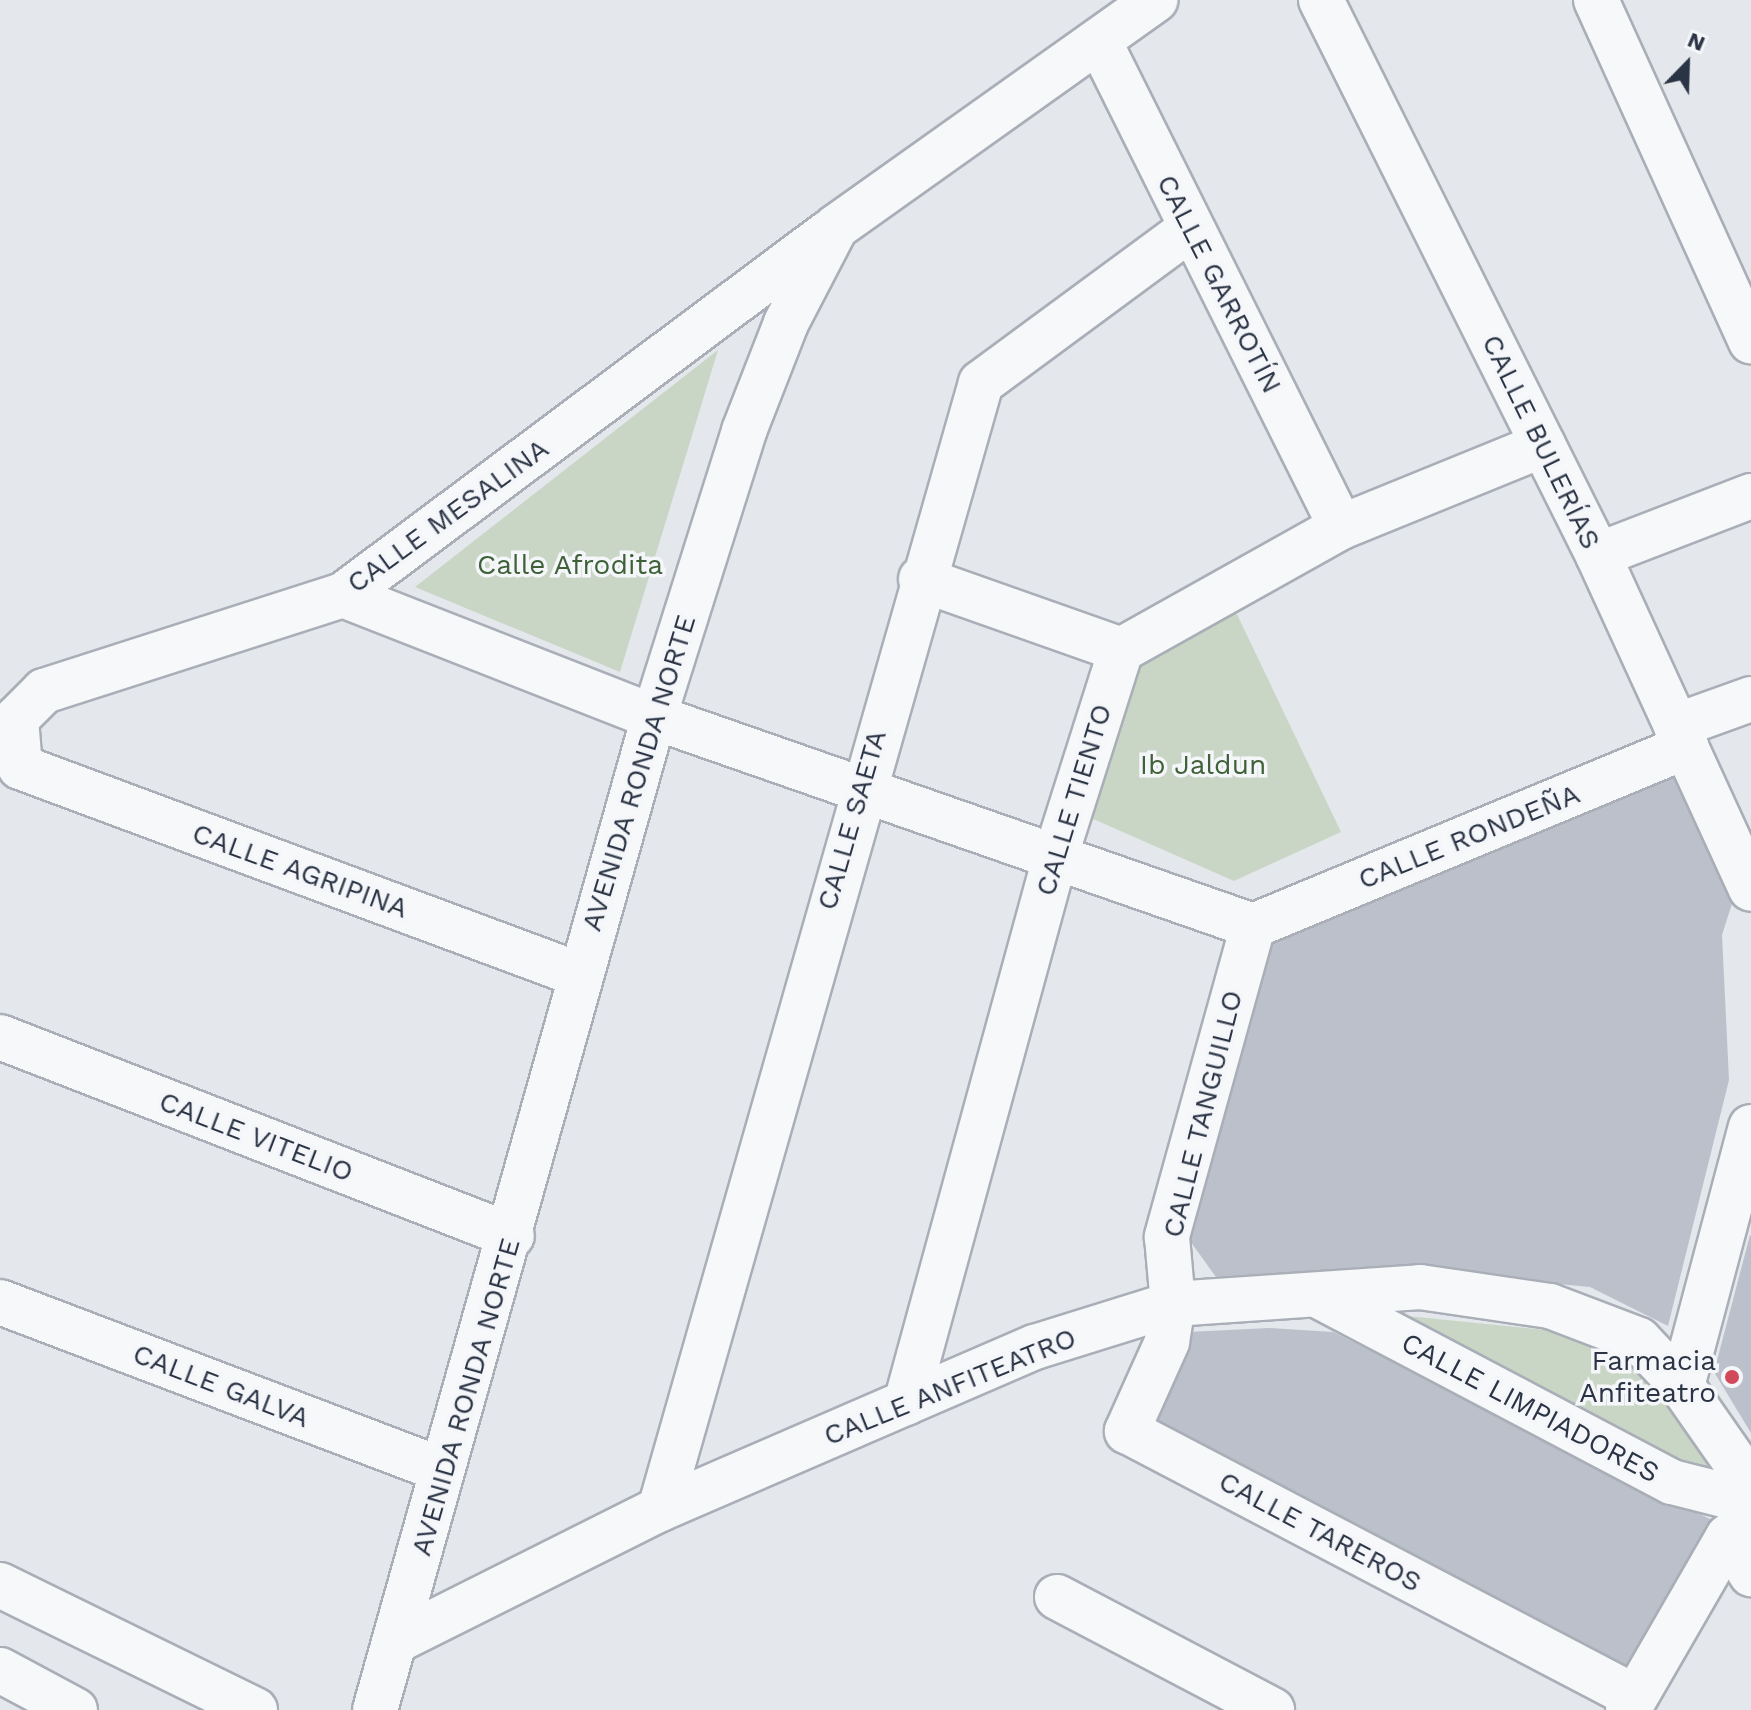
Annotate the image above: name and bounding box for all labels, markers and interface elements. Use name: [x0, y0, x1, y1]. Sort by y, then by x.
north arrow: [1647, 24, 1727, 104]
text: N: [1684, 27, 1709, 56]
street label: CALLE GARROTÍN: [1149, 169, 1289, 399]
street label: CALLE BULERÍAS: [1475, 329, 1607, 555]
street label: CALLE MESALINA: [341, 432, 555, 600]
park label: Calle Afrodita: [476, 548, 664, 582]
street label: AVENIDA RONDA NORTE: [575, 610, 703, 936]
street label: CALLE TIENTO: [1029, 700, 1119, 900]
street label: CALLE SAETA: [810, 726, 894, 914]
park label: Ib Jaldun: [1139, 748, 1267, 782]
street label: CALLE RONDEÑA: [1353, 777, 1585, 897]
street label: CALLE AGRIPINA: [187, 816, 413, 926]
street label: CALLE TANGUILLO: [1156, 987, 1250, 1241]
street label: CALLE VITELIO: [154, 1084, 358, 1190]
street label: AVENIDA RONDA NORTE: [404, 1233, 528, 1561]
street label: CALLE ANFITEATRO: [819, 1321, 1081, 1453]
street label: CALLE LIMPIADORES: [1395, 1326, 1665, 1490]
street label: CALLE GALVA: [128, 1337, 314, 1435]
place label: Farmacia Anfiteatro: [1579, 1344, 1716, 1410]
marker: Farmacia Anfiteatro: [1723, 1368, 1741, 1386]
street label: CALLE TAREROS: [1213, 1464, 1427, 1600]

